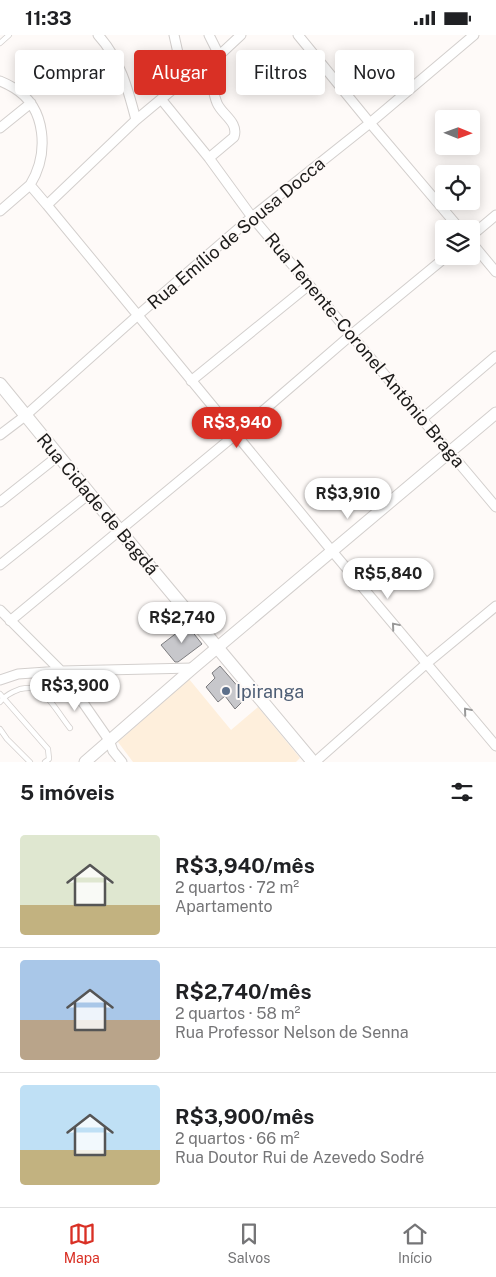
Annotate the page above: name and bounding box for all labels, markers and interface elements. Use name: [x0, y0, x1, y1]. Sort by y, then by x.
text: 11:33: [25, 7, 72, 29]
chip: Comprar: [15, 50, 124, 95]
chip: Alugar: [134, 50, 226, 95]
chip: Filtros: [236, 50, 325, 95]
chip: Novo: [335, 50, 414, 95]
north arrow: [435, 110, 480, 155]
map controls: [435, 110, 480, 265]
street label: Rua Emílio de Sousa Docca: [143, 153, 329, 313]
button: locate: [435, 165, 480, 210]
button: layers: [435, 220, 480, 265]
street label: Rua Tenente-Coronel Antônio Braga: [261, 228, 469, 472]
pin: R$3,940: [191, 407, 283, 449]
text: R$3,940: [203, 413, 271, 432]
street label: Rua Cidade de Bagdá: [33, 429, 163, 579]
pin: R$3,910: [302, 477, 394, 520]
text: R$3,910: [316, 484, 380, 503]
pin: R$5,840: [342, 557, 434, 600]
text: R$5,840: [354, 564, 422, 583]
pin: R$2,740: [136, 601, 228, 644]
text: R$2,740: [149, 608, 215, 627]
one-way arrow: [392, 623, 401, 632]
pin: R$3,900: [29, 669, 121, 712]
text: R$3,900: [41, 676, 109, 695]
place label: Ipiranga: [236, 681, 304, 702]
marker: Ipiranga: [220, 685, 232, 697]
one-way arrow: [464, 708, 472, 717]
icon: filters: [448, 778, 476, 806]
text: 5 imóveis: [20, 780, 115, 805]
text: R$3,940/mês: [175, 853, 315, 878]
icon: home: [60, 855, 120, 915]
text: 2 quartos · 72 m²: [175, 878, 299, 897]
text: Apartamento: [175, 897, 273, 916]
text: R$2,740/mês: [175, 979, 311, 1004]
icon: home: [60, 980, 120, 1040]
text: 2 quartos · 58 m²: [175, 1004, 301, 1023]
text: Rua Professor Nelson de Senna: [175, 1023, 409, 1042]
text: R$3,900/mês: [175, 1104, 314, 1129]
icon: home: [60, 1105, 120, 1165]
text: 2 quartos · 66 m²: [175, 1129, 300, 1148]
text: Rua Doutor Rui de Azevedo Sodré: [175, 1148, 424, 1167]
tab: Mapa: [64, 1220, 100, 1266]
tab: Salvos: [227, 1220, 270, 1266]
tab: Início: [398, 1220, 432, 1266]

